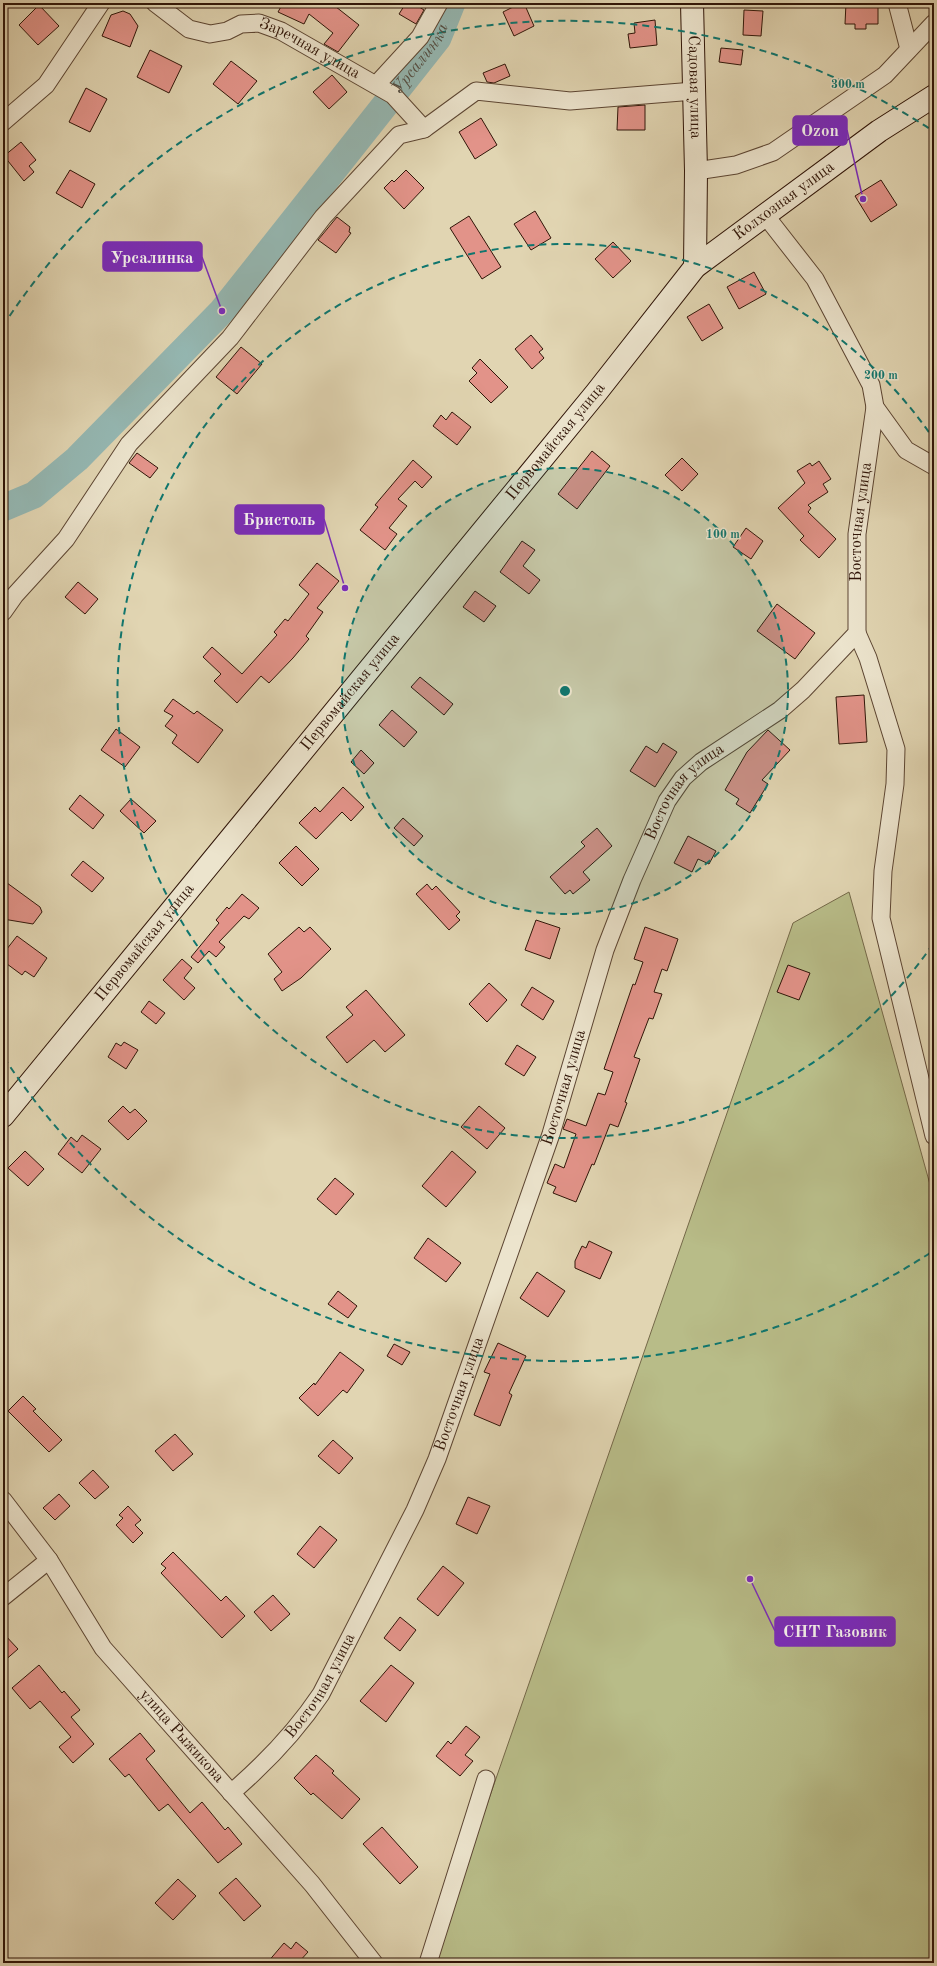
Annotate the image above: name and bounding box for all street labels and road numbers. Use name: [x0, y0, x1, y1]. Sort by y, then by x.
street label: Заречная улица: [257, 16, 363, 82]
street label: Садовая улица: [685, 35, 703, 139]
street label: Колхозная улица: [731, 159, 837, 244]
street label: Первомайская улица: [503, 380, 609, 503]
street label: Восточная улица: [849, 461, 875, 582]
street label: Первомайская улица: [298, 631, 403, 754]
street label: Восточная улица: [643, 741, 727, 843]
street label: Первомайская улица: [92, 881, 198, 1004]
street label: Восточная улица: [540, 1028, 589, 1148]
street label: Восточная улица: [432, 1335, 487, 1453]
street label: Восточная улица: [283, 1631, 359, 1742]
street label: улица Рыжикова: [136, 1687, 227, 1786]

